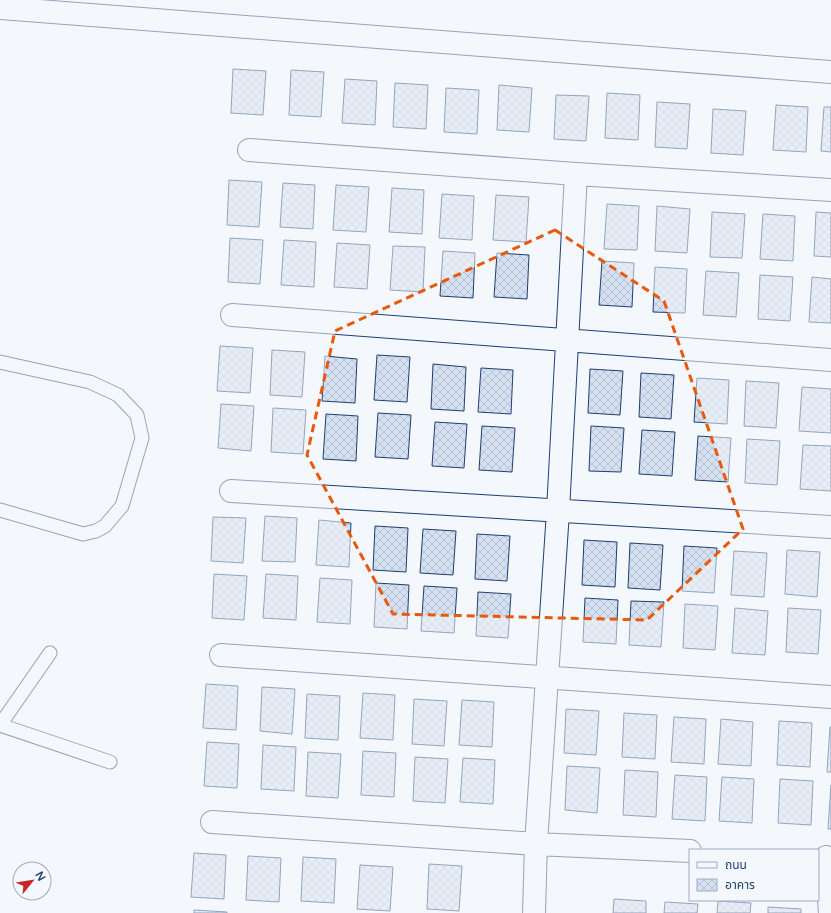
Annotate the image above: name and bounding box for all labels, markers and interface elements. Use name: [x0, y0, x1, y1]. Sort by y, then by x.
legend: [689, 849, 819, 901]
text: ถนน: [725, 858, 747, 872]
north arrow: [12, 861, 52, 901]
text: N: [32, 869, 48, 883]
text: อาคาร: [725, 878, 755, 892]

